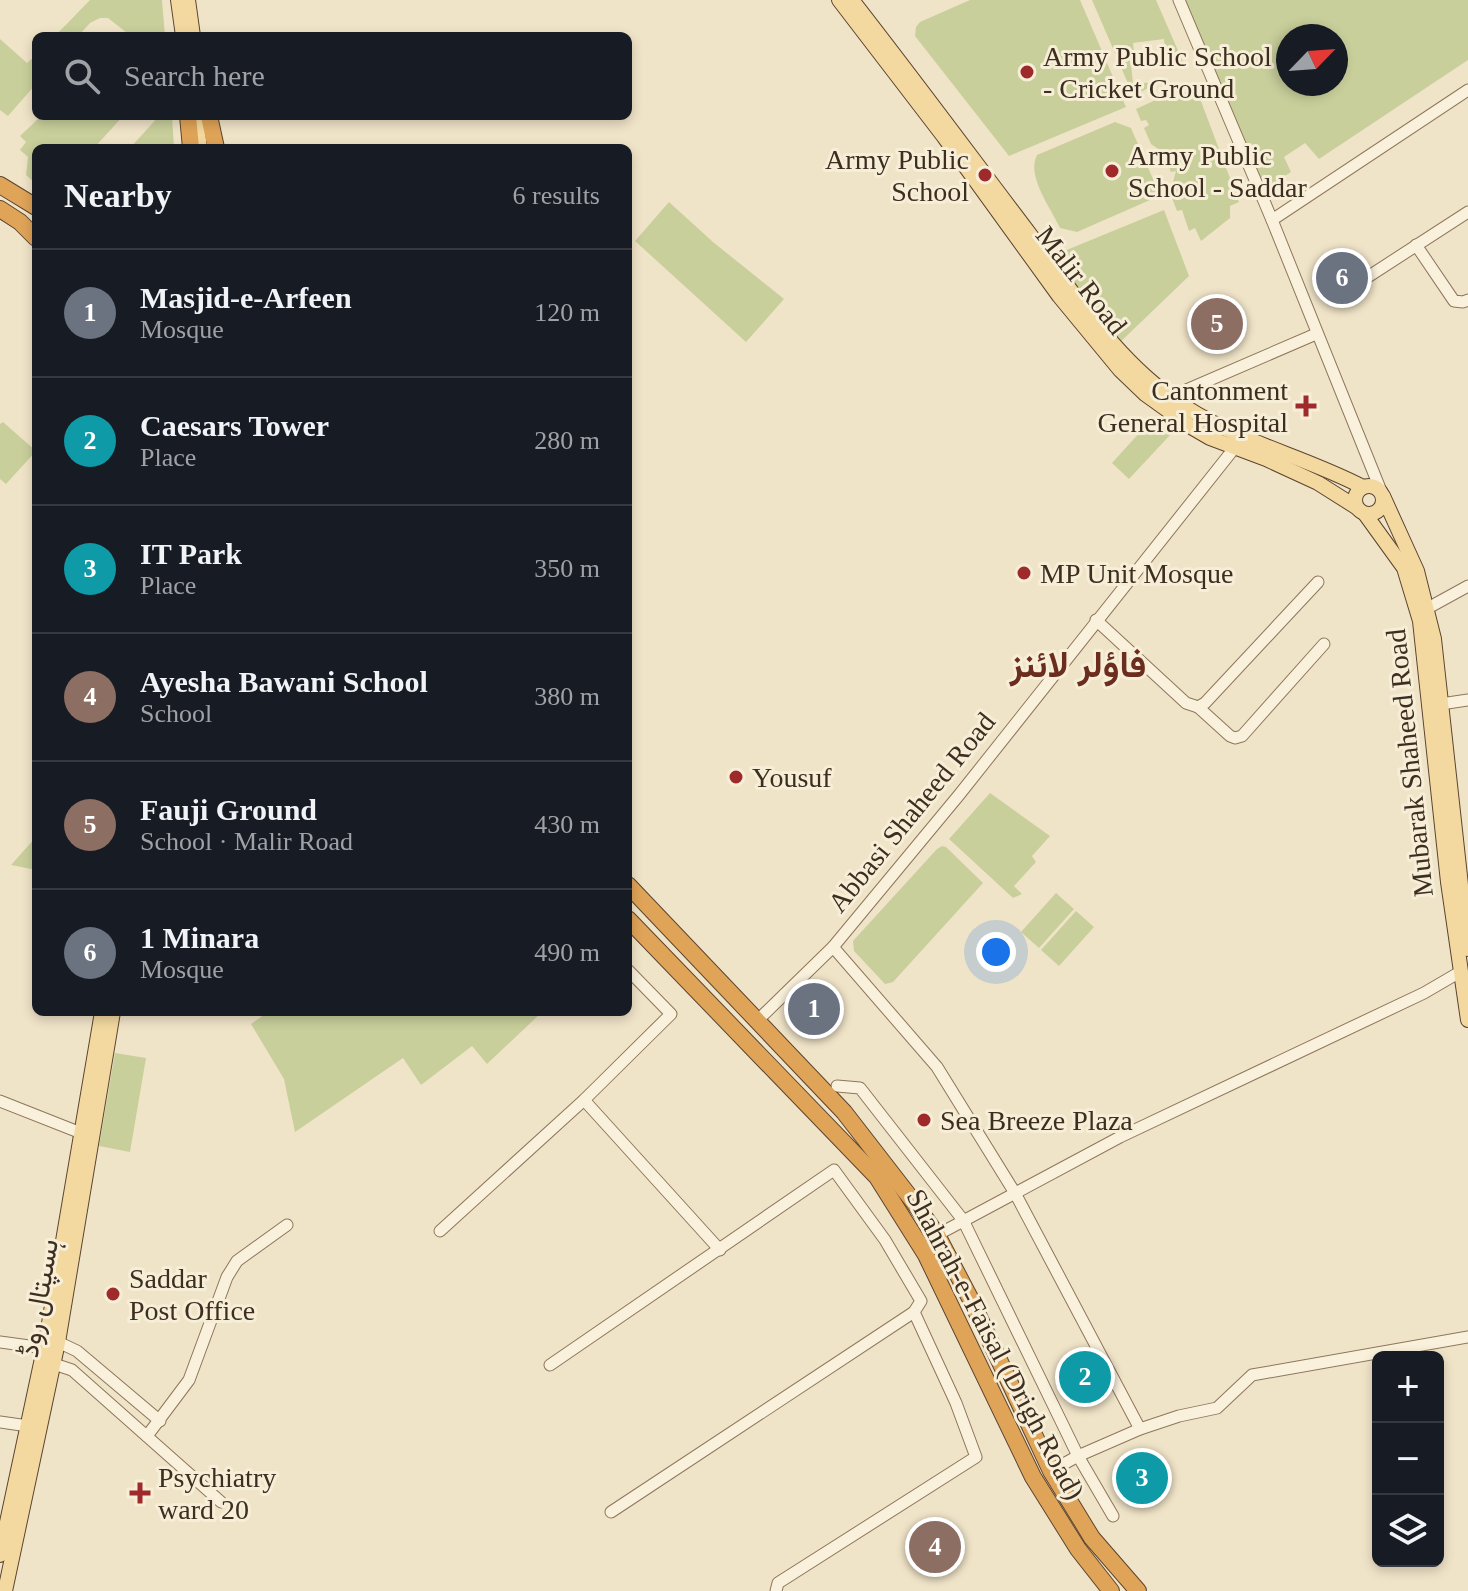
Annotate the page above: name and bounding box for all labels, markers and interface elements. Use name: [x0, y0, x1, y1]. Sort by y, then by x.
north arrow: [1276, 24, 1348, 96]
search box: [32, 32, 632, 120]
place label: Army Public School - Cricket Ground: [1043, 41, 1272, 104]
icon: search: [60, 54, 104, 98]
text: Search here: [124, 59, 265, 92]
marker: Army Public School - Cricket Ground: [1018, 63, 1036, 81]
place label: Army Public School - Saddar: [1128, 140, 1308, 203]
place label: Army Public School: [825, 144, 969, 207]
marker: Army Public School - Saddar: [1103, 162, 1121, 180]
marker: Army Public School: [976, 166, 994, 184]
text: Nearby: [64, 177, 172, 214]
text: 6 results: [513, 181, 600, 210]
street label: Malir Road: [1030, 220, 1133, 340]
pin: 6: [1316, 248, 1368, 308]
text: Masjid-e-Arfeen: [140, 281, 352, 314]
pin: 5: [1191, 294, 1243, 354]
text: 1: [84, 298, 97, 327]
text: 120 m: [534, 298, 600, 327]
text: Mosque: [140, 315, 224, 344]
place label: Cantonment General Hospital: [1098, 375, 1288, 438]
marker: Cantonment General Hospital: [1295, 395, 1317, 417]
text: Caesars Tower: [140, 409, 329, 442]
text: 2: [84, 426, 97, 455]
text: 280 m: [534, 426, 600, 455]
text: Place: [140, 443, 196, 472]
text: IT Park: [140, 537, 242, 570]
text: 3: [84, 554, 97, 583]
text: 350 m: [534, 554, 600, 583]
place label: MP Unit Mosque: [1040, 558, 1233, 589]
marker: MP Unit Mosque: [1015, 564, 1033, 582]
text: Place: [140, 571, 196, 600]
street label: Mubarak Shaheed Road: [1380, 628, 1439, 898]
district label: فاؤلر لائنز: [1009, 645, 1146, 687]
text: Ayesha Bawani School: [140, 665, 428, 698]
text: 4: [84, 682, 97, 711]
text: 380 m: [534, 682, 600, 711]
text: School: [140, 699, 212, 728]
street label: Abbasi Shaheed Road: [822, 706, 1001, 918]
place label: Yousuf: [752, 762, 832, 793]
marker: Yousuf: [727, 768, 745, 786]
text: Fauji Ground: [140, 793, 317, 826]
text: 5: [84, 810, 97, 839]
text: 430 m: [534, 810, 600, 839]
text: School · Malir Road: [140, 827, 353, 856]
text: 1 Minara: [140, 921, 259, 954]
your location: [976, 932, 1016, 972]
text: 6: [84, 938, 97, 967]
text: 490 m: [534, 938, 600, 967]
text: Mosque: [140, 955, 224, 984]
pin: 1: [788, 979, 840, 1039]
place label: Sea Breeze Plaza: [940, 1105, 1133, 1136]
marker: Sea Breeze Plaza: [915, 1111, 933, 1129]
street label: Shahrah-e-Faisal (Drigh Road): [900, 1184, 1091, 1505]
street label: ہسپتال روڈ: [13, 1236, 67, 1360]
place label: Saddar Post Office: [129, 1263, 255, 1326]
marker: Saddar Post Office: [104, 1285, 122, 1303]
pin: 2: [1059, 1347, 1111, 1407]
map controls: [1372, 1351, 1444, 1567]
button: +: [1372, 1351, 1444, 1423]
button: −: [1372, 1423, 1444, 1495]
pin: 3: [1116, 1448, 1168, 1508]
place label: Psychiatry ward 20: [158, 1462, 276, 1525]
marker: Psychiatry ward 20: [129, 1482, 151, 1504]
button: layers: [1372, 1495, 1444, 1567]
pin: 4: [909, 1517, 961, 1577]

